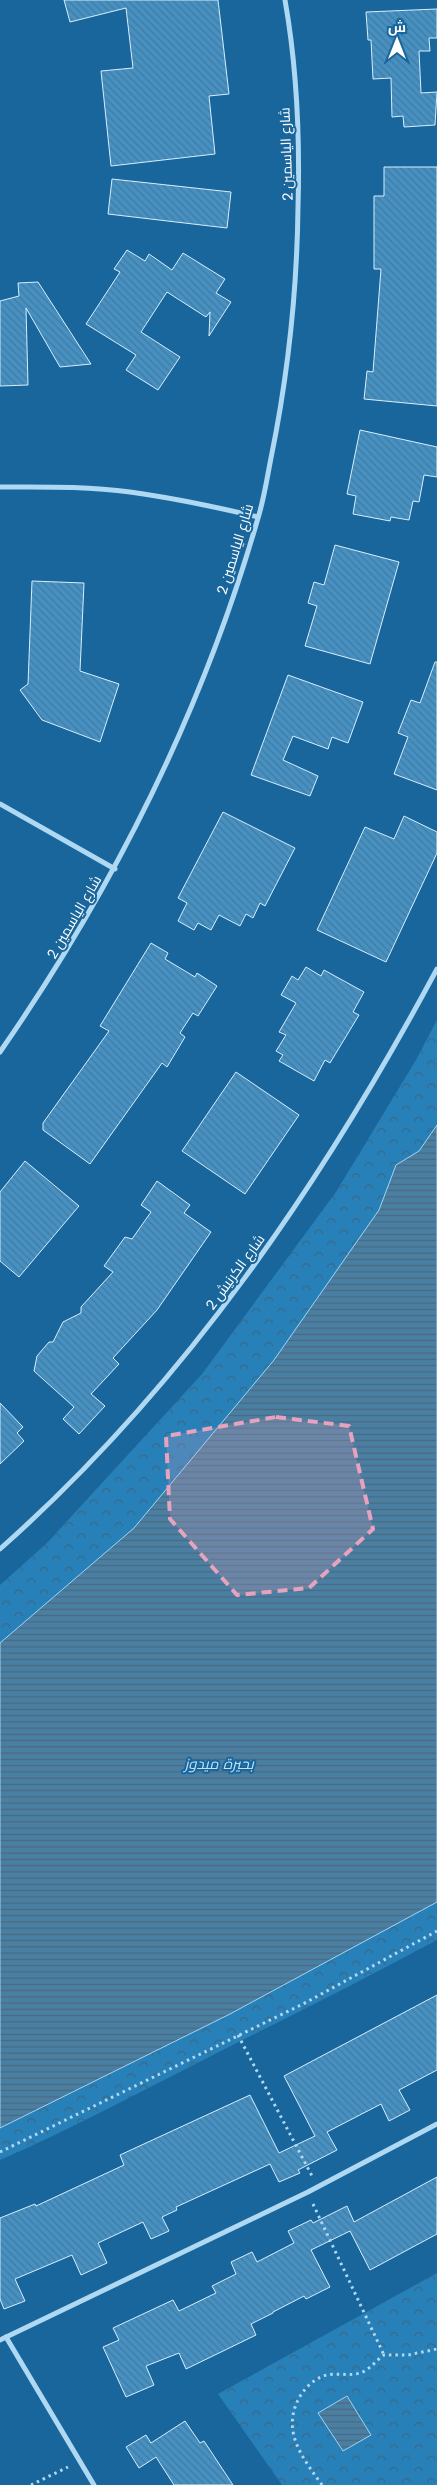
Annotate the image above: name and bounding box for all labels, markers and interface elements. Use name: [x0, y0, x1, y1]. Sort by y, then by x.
north arrow: [372, 15, 422, 65]
text: ش: [388, 17, 406, 37]
street label: شارع الياسمين 2: [274, 107, 298, 201]
street label: شارع الياسمين 2: [212, 501, 258, 597]
street label: شارع الياسمين 2: [42, 872, 106, 962]
street label: شارع الكرنيش 2: [201, 1230, 269, 1314]
water label: بحيرة ميدوز: [182, 1753, 255, 1774]

